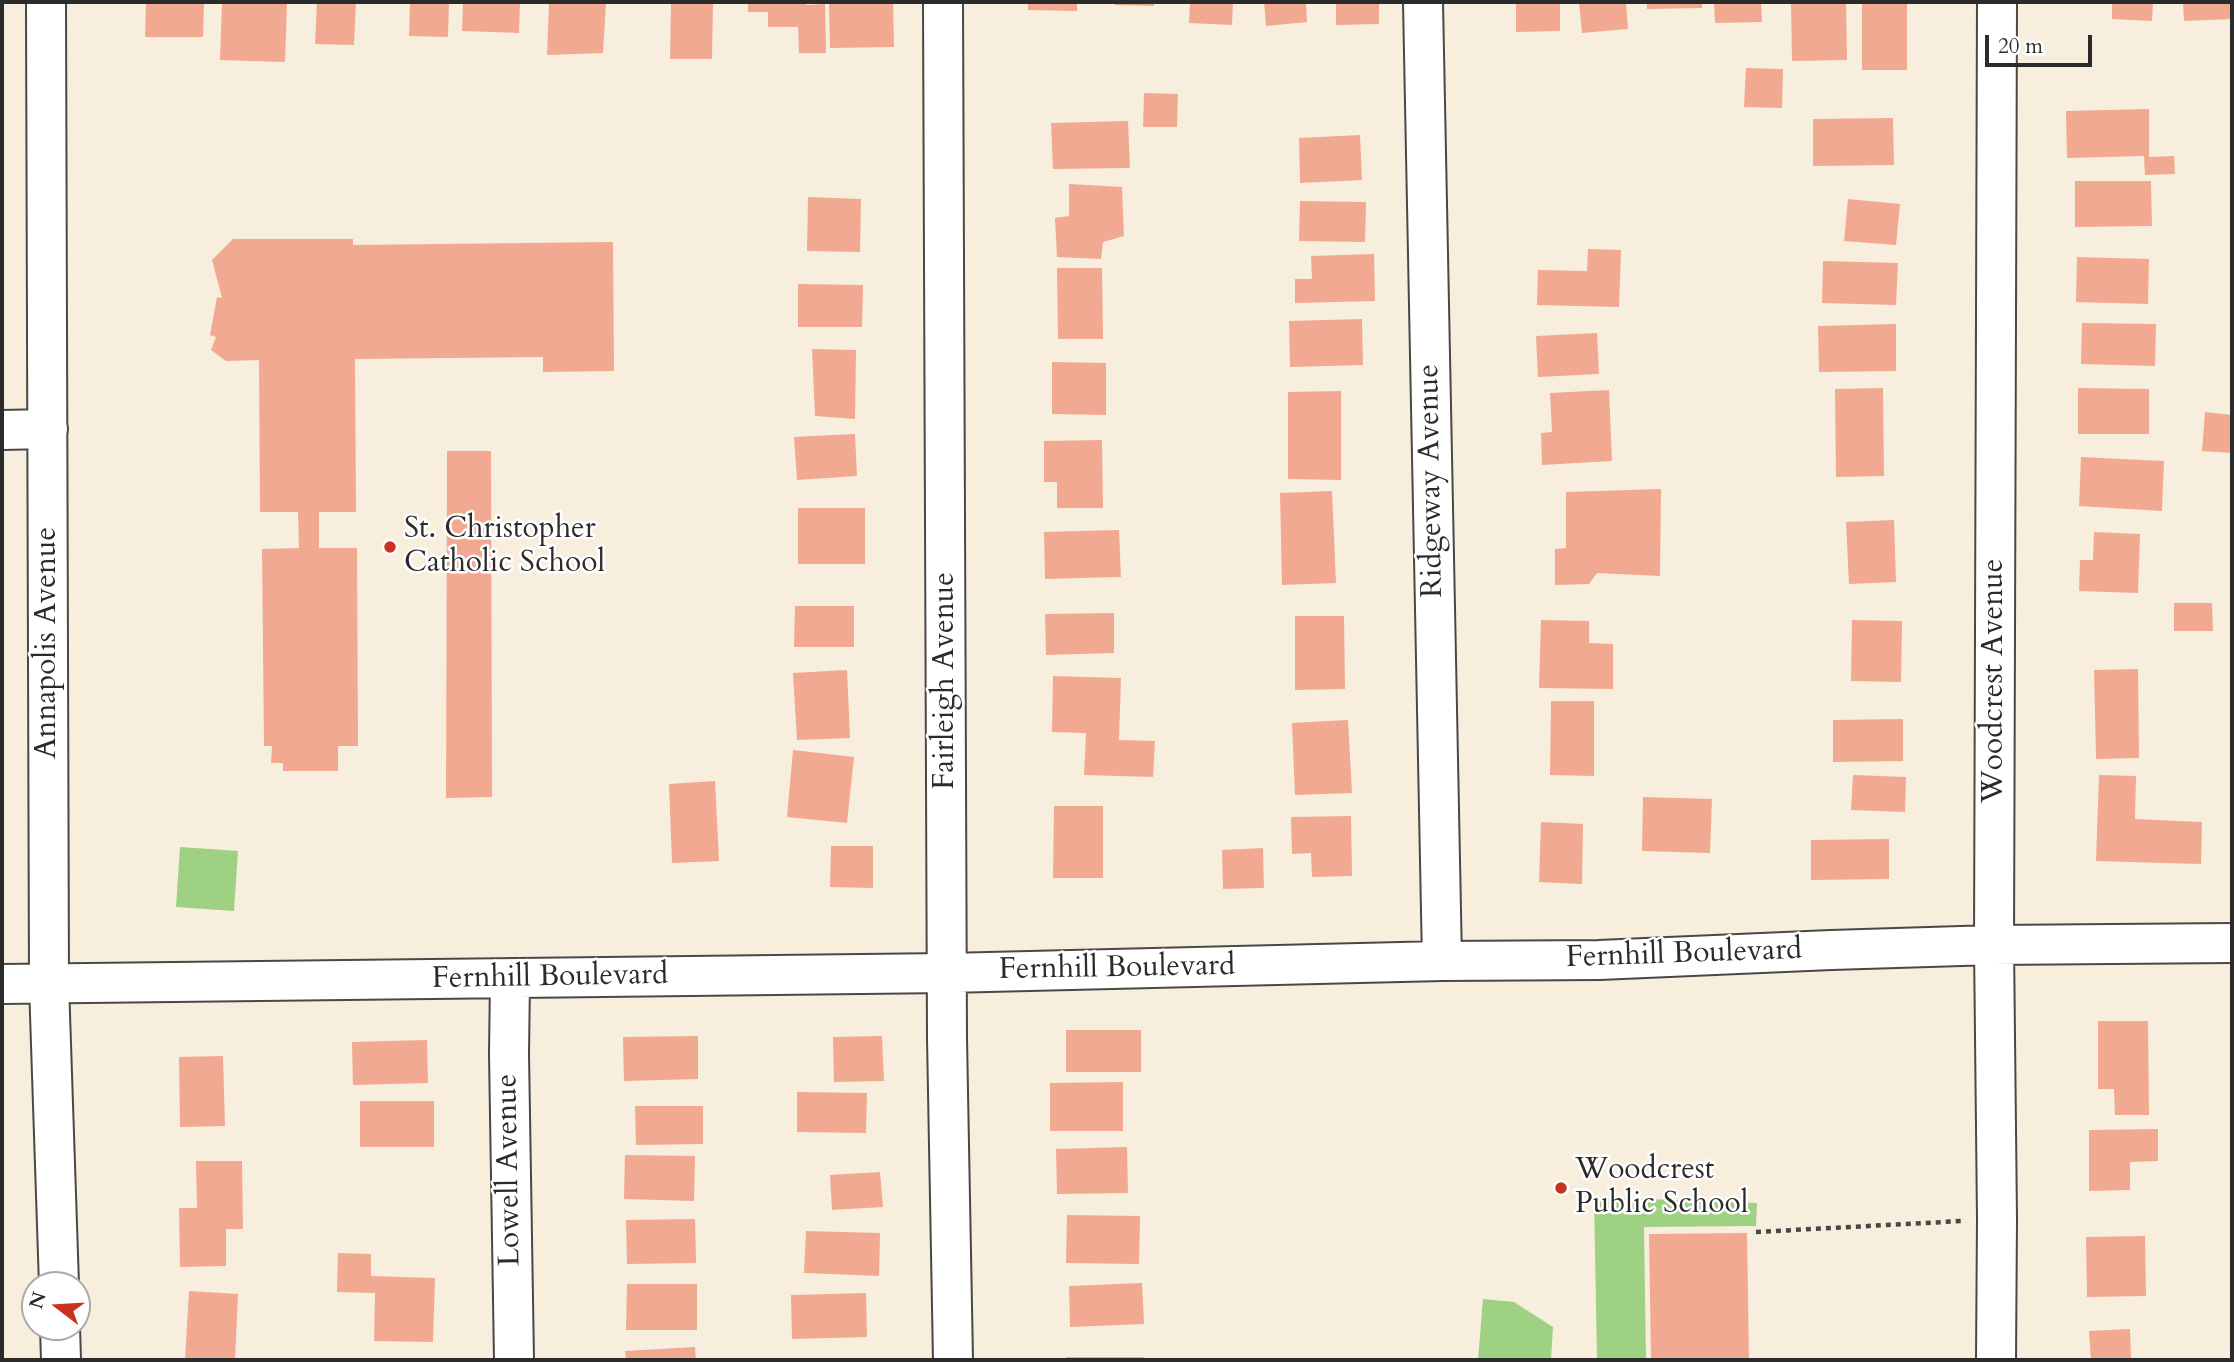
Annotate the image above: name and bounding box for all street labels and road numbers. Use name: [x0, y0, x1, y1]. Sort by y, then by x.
street label: Ridgeway Avenue: [1412, 364, 1452, 598]
street label: Annapolis Avenue: [30, 527, 66, 759]
street label: Woodcrest Avenue: [1977, 559, 2013, 803]
street label: Fairleigh Avenue: [928, 572, 964, 790]
street label: Fernhill Boulevard: [1565, 933, 1803, 977]
street label: Fernhill Boulevard: [999, 949, 1235, 989]
street label: Fernhill Boulevard: [432, 958, 668, 998]
street label: Lowell Avenue: [490, 1073, 530, 1267]

